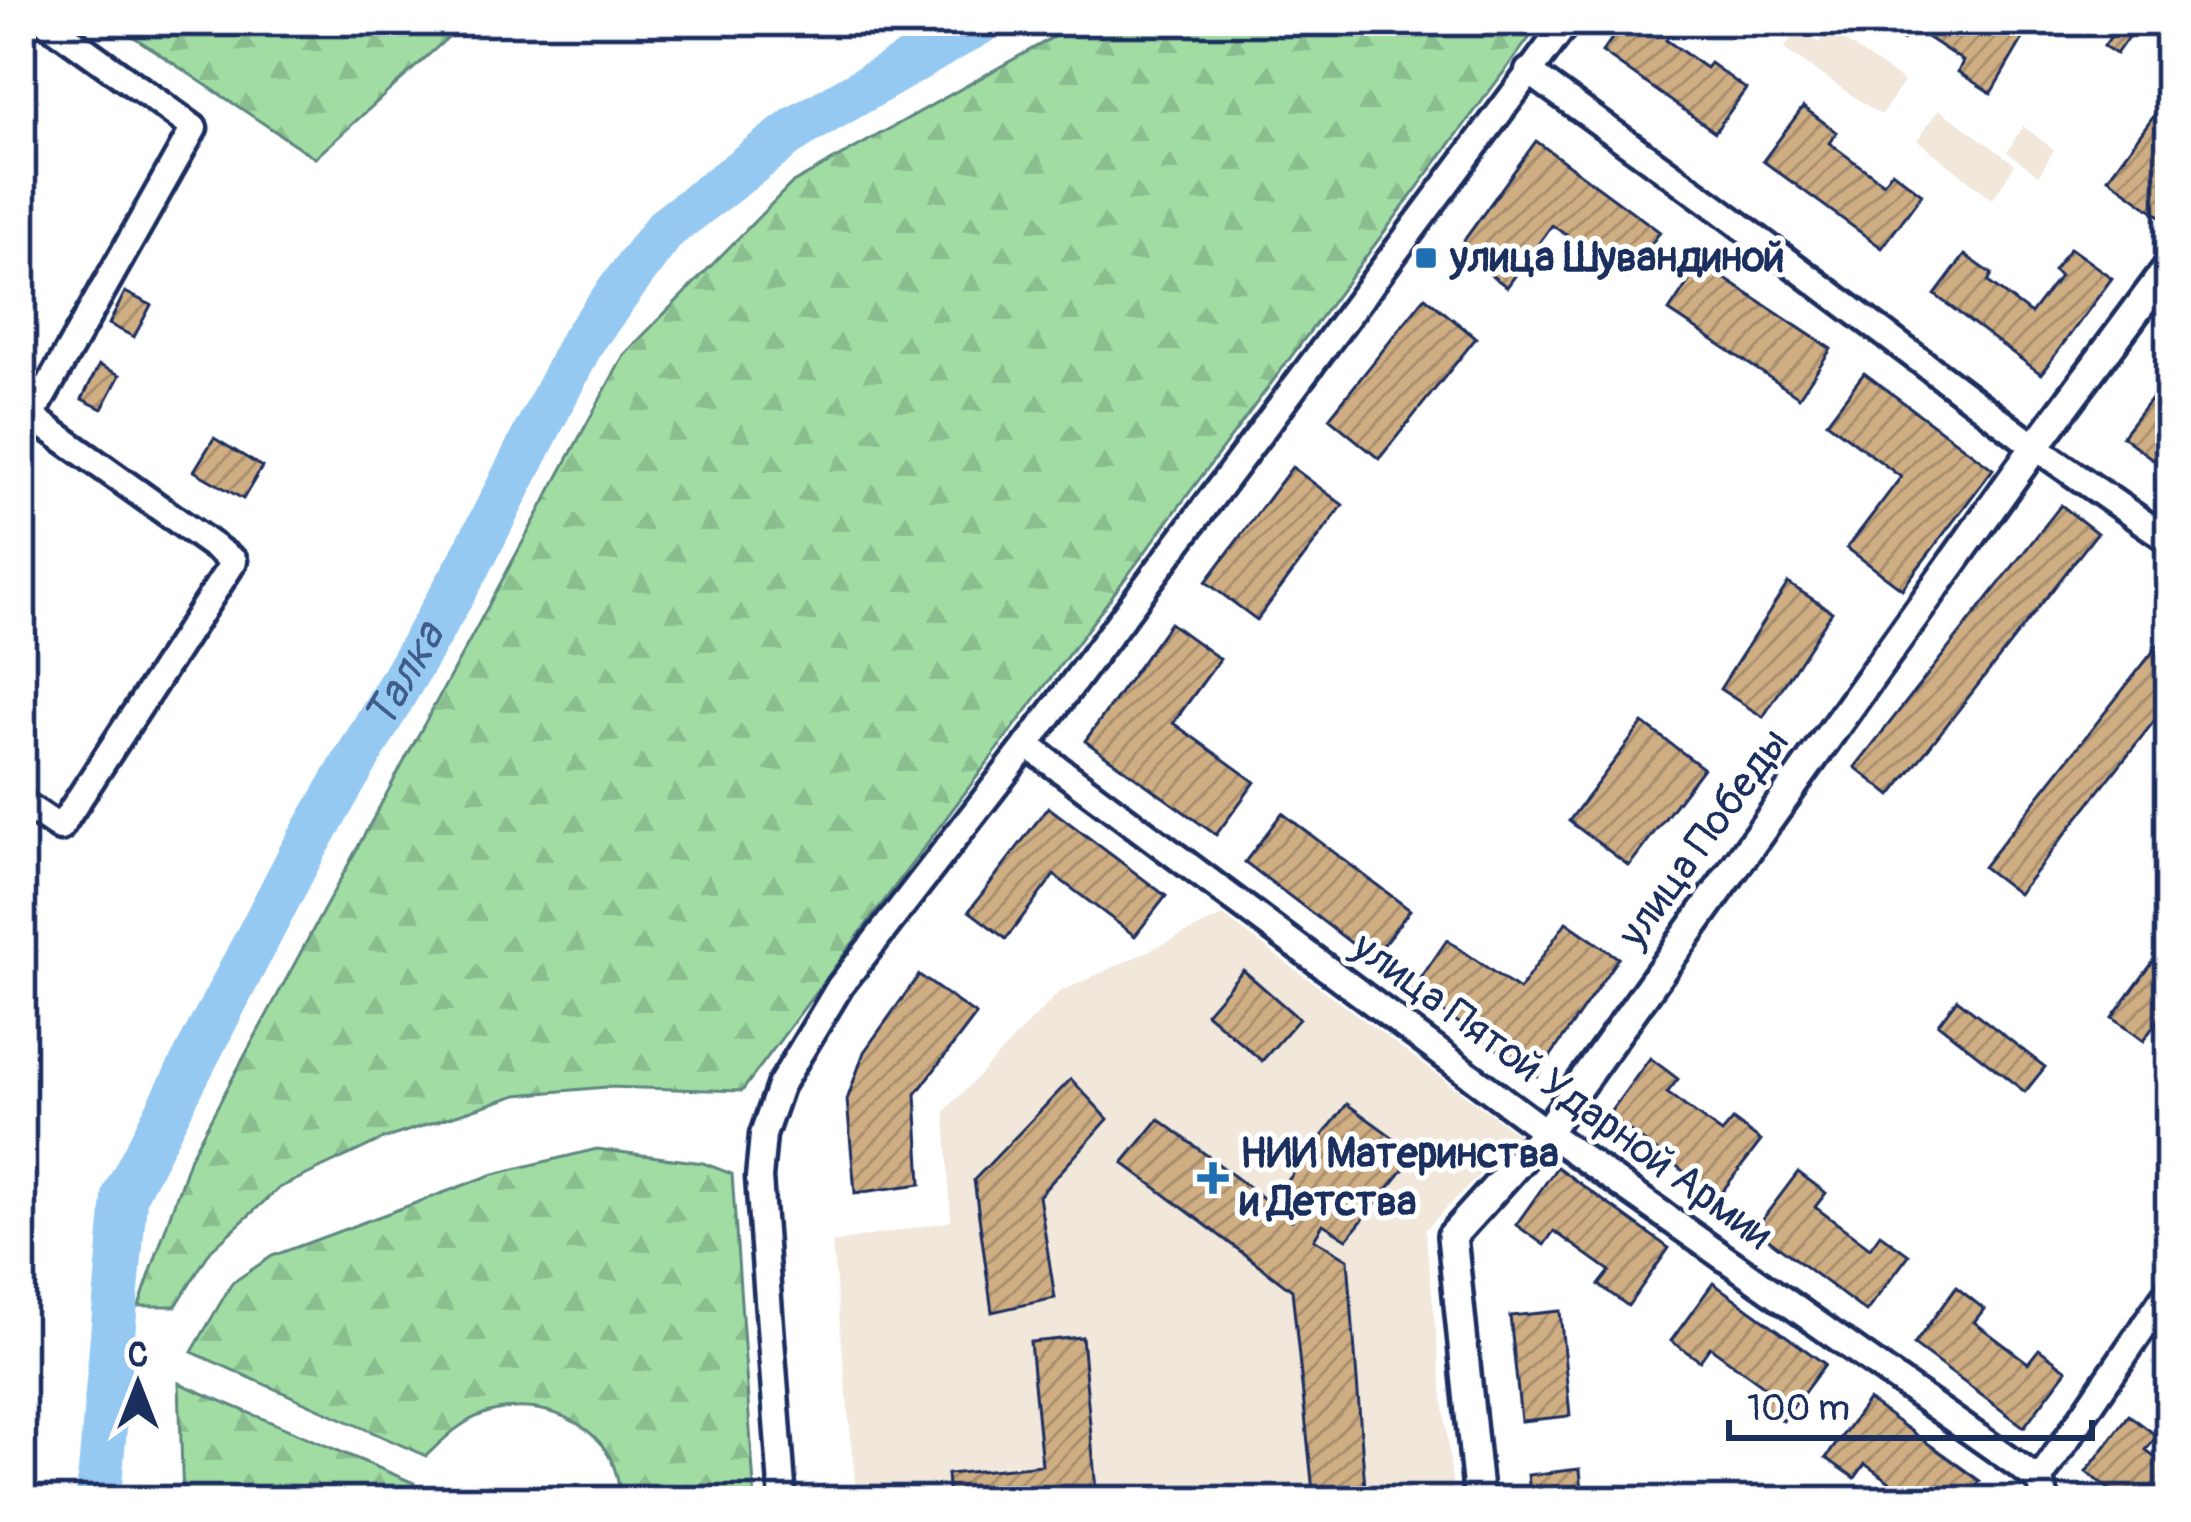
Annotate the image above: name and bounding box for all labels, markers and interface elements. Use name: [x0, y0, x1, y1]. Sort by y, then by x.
place label: улица Шувандиной: [1449, 232, 1785, 284]
marker: улица Шувандиной: [1413, 245, 1439, 271]
water label: Талка: [352, 611, 458, 739]
street label: улица Победы: [1606, 718, 1801, 959]
street label: улица Пятой Ударной Армии: [1341, 921, 1782, 1261]
place label: НИИ Материнства и Детства: [1239, 1128, 1559, 1228]
marker: НИИ Материнства и Детства: [1197, 1162, 1229, 1194]
north arrow: [78, 1324, 198, 1444]
text: С: [128, 1335, 148, 1376]
scale bar: [1729, 1366, 2092, 1440]
text: 100 m: [1747, 1386, 1850, 1431]

